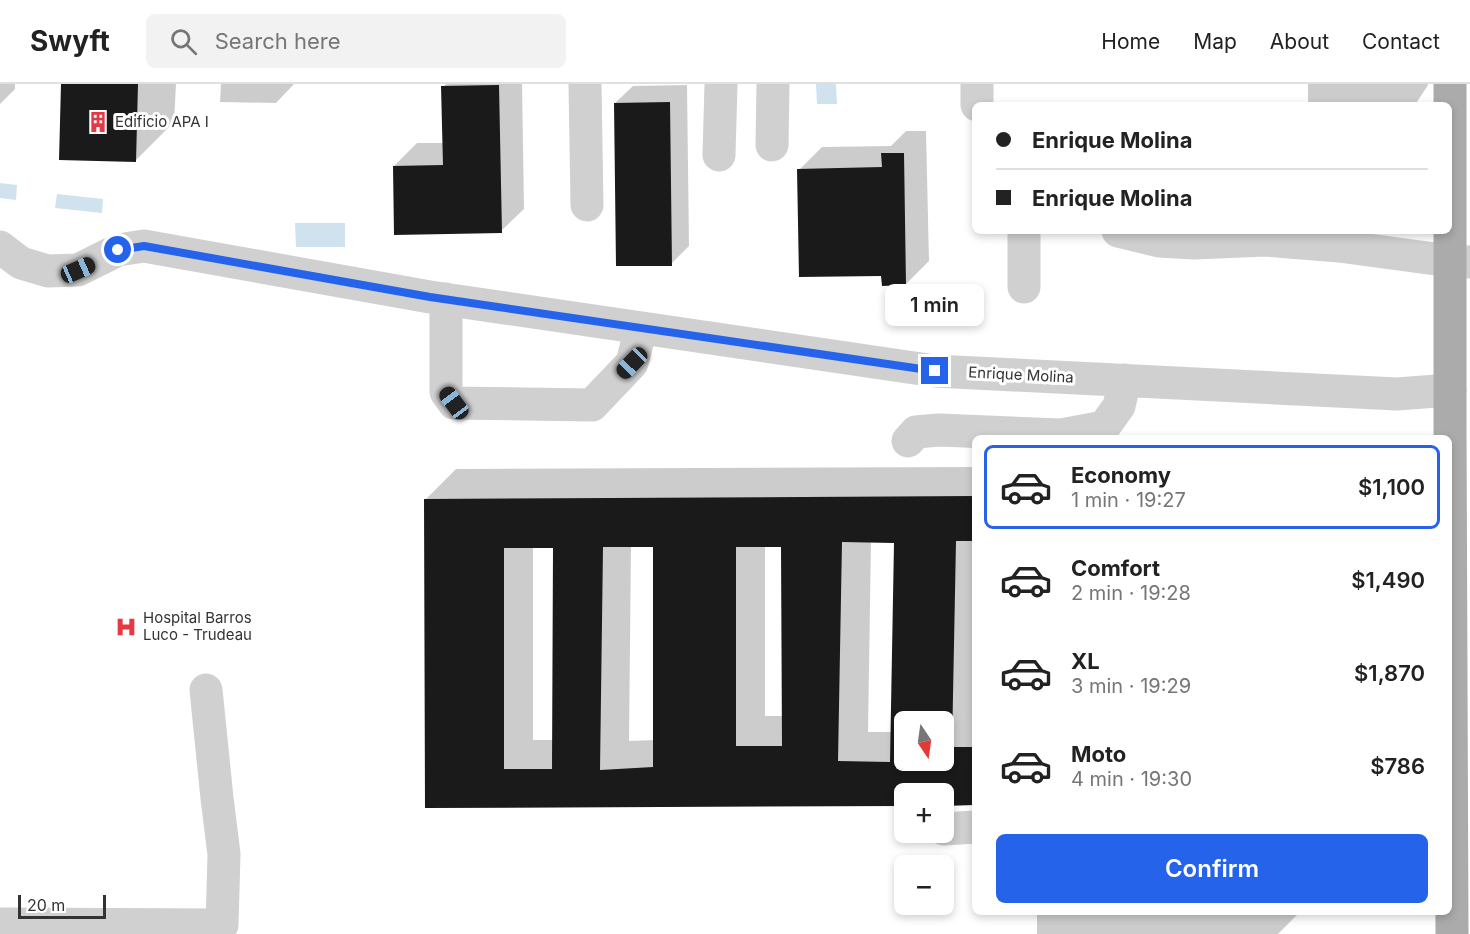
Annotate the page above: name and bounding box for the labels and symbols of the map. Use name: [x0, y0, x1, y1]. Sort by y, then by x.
building icon: Edificio APA I: [86, 110, 110, 134]
place label: Edificio APA I: [115, 112, 209, 131]
route start: [104, 236, 131, 263]
car: [58, 254, 98, 286]
callout: 1 min: [886, 284, 984, 326]
car: [613, 344, 651, 382]
route end: [921, 357, 948, 384]
street label: Enrique Molina: [968, 362, 1074, 387]
car: [436, 383, 472, 423]
place label: Hospital Barros Luco - Trudeau: [143, 608, 252, 644]
hospital icon: Hospital Barros Luco - Trudeau: [114, 615, 138, 639]
north arrow: [894, 711, 954, 771]
scale bar: [18, 892, 106, 920]

